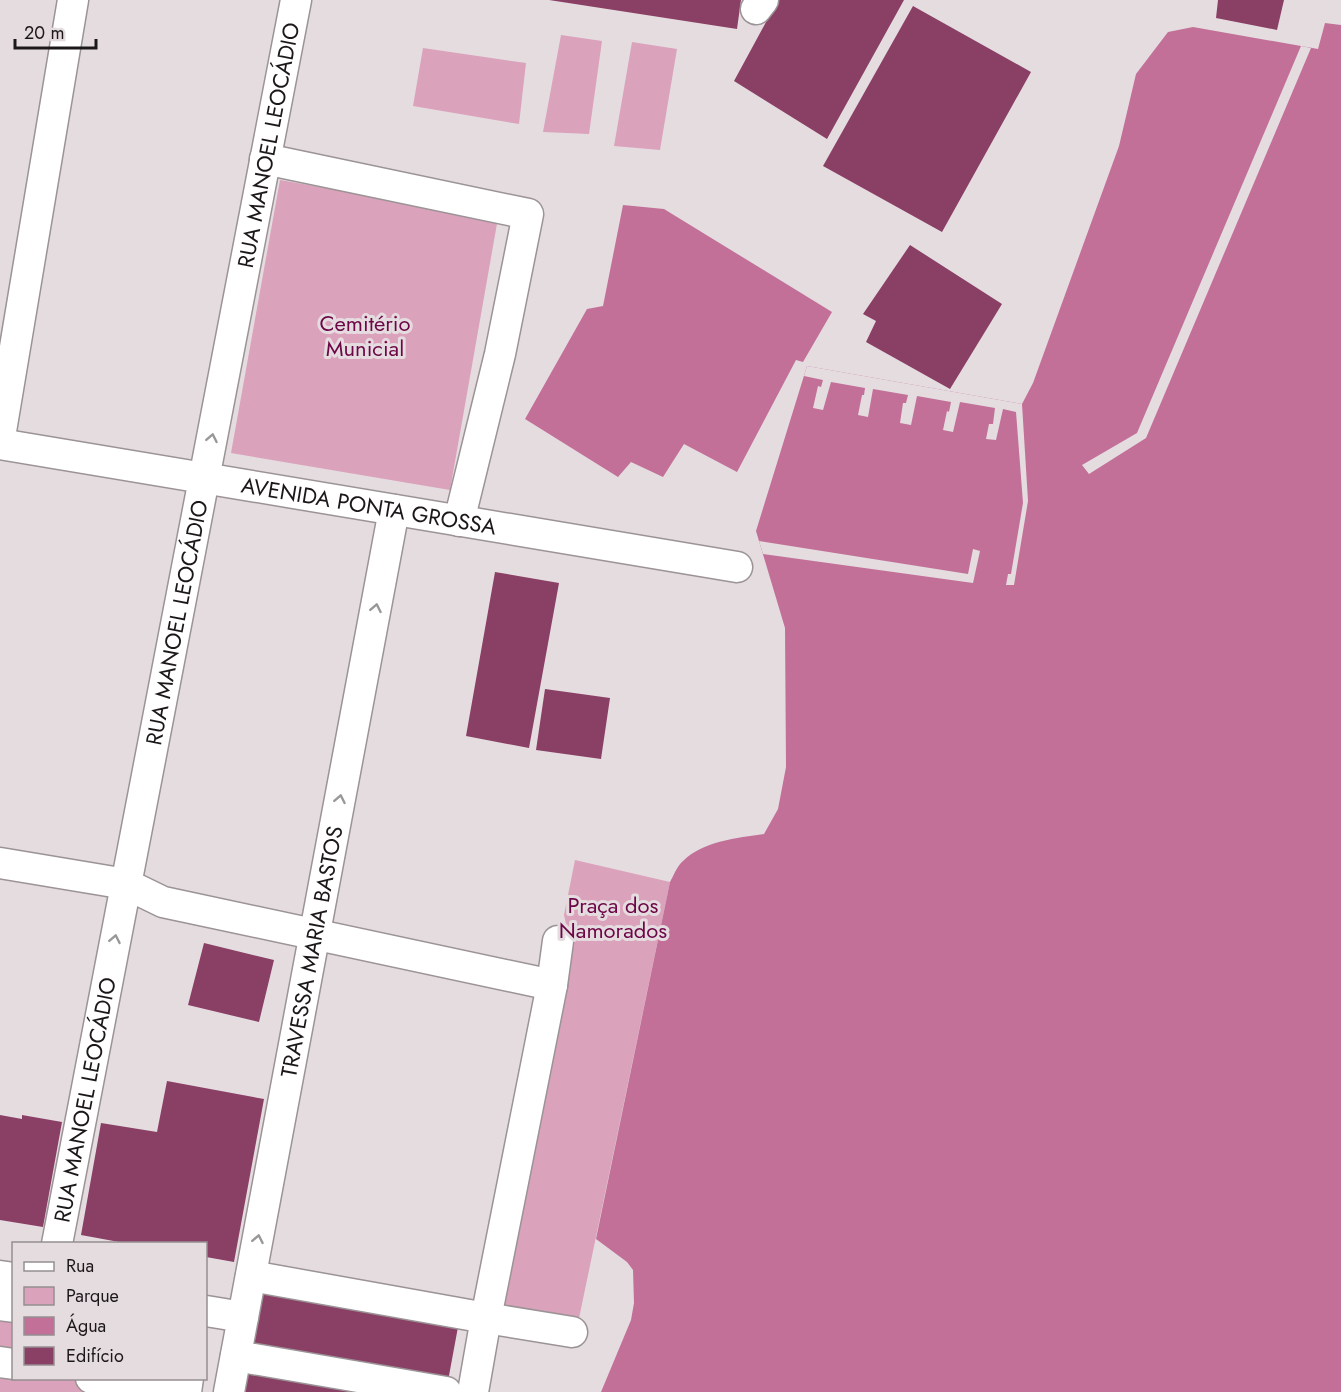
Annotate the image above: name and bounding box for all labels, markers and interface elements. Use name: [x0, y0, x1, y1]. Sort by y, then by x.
scale bar: [15, 12, 96, 50]
text: 20 m: [24, 20, 64, 46]
street label: RUA MANOEL LEOCÁDIO: [229, 20, 307, 270]
park label: Cemitério Municial: [319, 307, 411, 364]
one-way arrow: [205, 433, 218, 443]
street label: AVENIDA PONTA GROSSA: [239, 469, 499, 543]
street label: RUA MANOEL LEOCÁDIO: [137, 497, 216, 748]
one-way arrow: [369, 603, 382, 613]
one-way arrow: [333, 795, 346, 805]
street label: TRAVESSA MARIA BASTOS: [272, 823, 351, 1080]
park label: Praça dos Namorados: [559, 889, 667, 946]
one-way arrow: [109, 934, 121, 943]
street label: RUA MANOEL LEOCÁDIO: [46, 974, 124, 1225]
one-way arrow: [251, 1234, 263, 1243]
legend: [12, 1242, 207, 1380]
text: Rua: [66, 1253, 94, 1279]
text: Parque: [66, 1283, 119, 1309]
text: Água: [66, 1313, 106, 1339]
text: Edifício: [66, 1343, 124, 1369]

